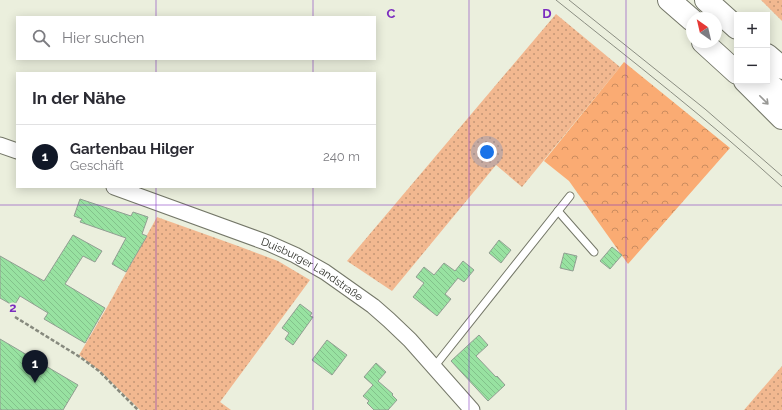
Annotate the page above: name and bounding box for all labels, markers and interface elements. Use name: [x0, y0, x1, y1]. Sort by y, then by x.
text: C: [387, 6, 396, 21]
text: D: [542, 6, 552, 21]
north arrow: [686, 12, 722, 48]
map controls: [734, 12, 770, 84]
button: +: [734, 12, 770, 48]
search box: [16, 16, 376, 60]
icon: search: [30, 27, 52, 49]
text: Hier suchen: [62, 29, 145, 47]
button: −: [734, 48, 770, 84]
text: In der Nähe: [32, 88, 126, 108]
one-way arrow: [759, 95, 768, 105]
text: Gartenbau Hilger: [70, 140, 194, 158]
your location: [477, 142, 497, 162]
text: 1: [42, 149, 48, 164]
text: 240 m: [323, 149, 360, 164]
text: Geschäft: [70, 158, 124, 173]
street label: Duisburger Landstraße: [259, 235, 366, 304]
text: 2: [9, 300, 17, 315]
pin: 1: [22, 350, 48, 383]

